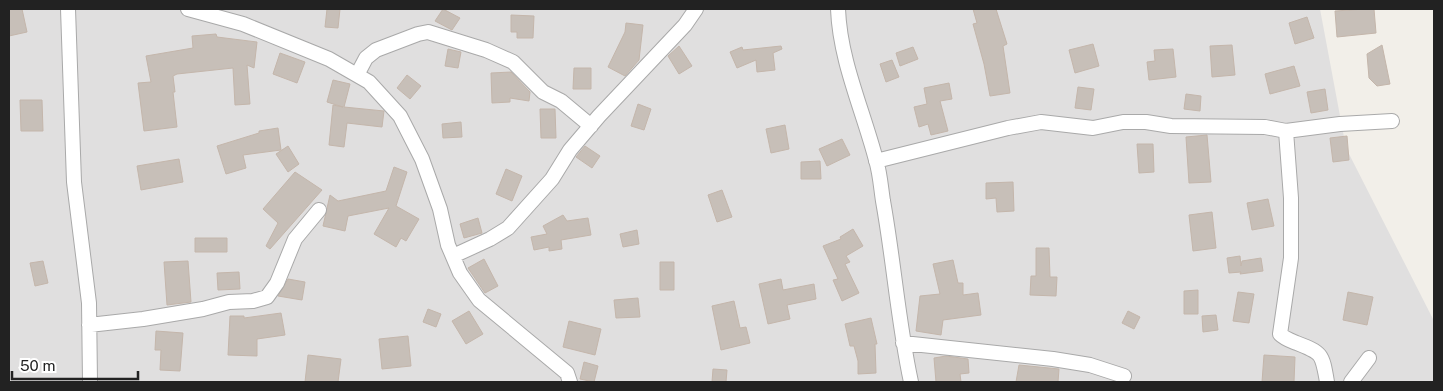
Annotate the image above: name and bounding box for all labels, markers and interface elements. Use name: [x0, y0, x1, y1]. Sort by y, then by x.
scale bar: [12, 348, 139, 380]
text: 50 m: [20, 357, 55, 374]

